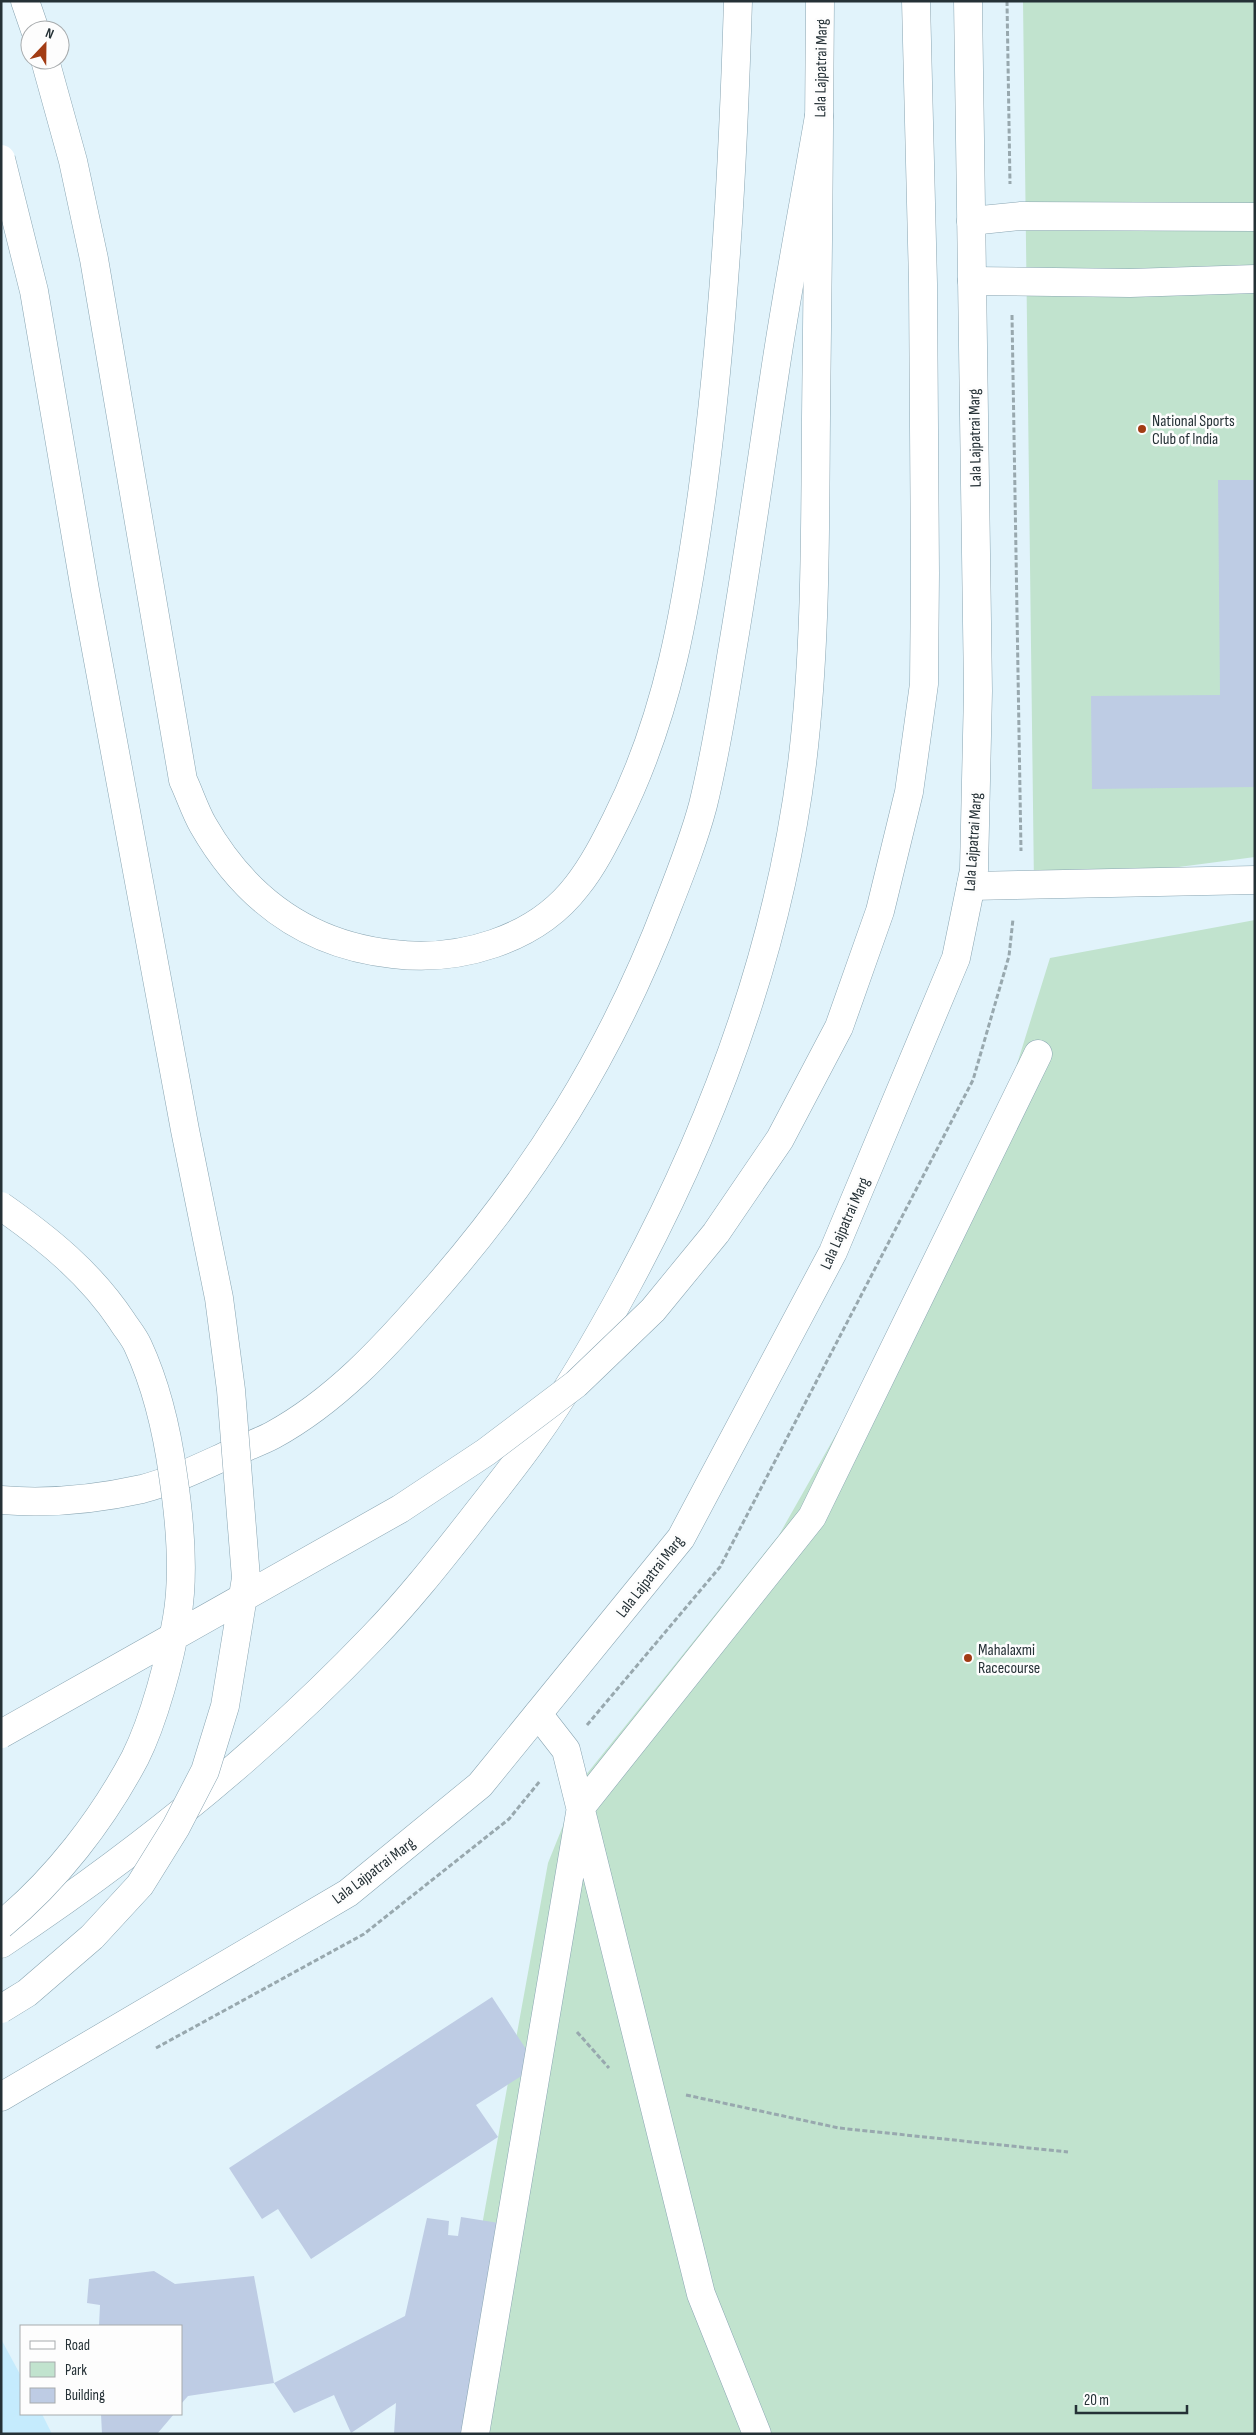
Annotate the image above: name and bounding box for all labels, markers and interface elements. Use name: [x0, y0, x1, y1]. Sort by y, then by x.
street label: Lala Lajpatrai Marg: [811, 19, 832, 117]
north arrow: [20, 20, 70, 70]
text: N: [43, 24, 56, 43]
street label: Lala Lajpatrai Marg: [965, 389, 986, 487]
place label: National Sports Club of India: [1152, 412, 1235, 449]
marker: National Sports Club of India: [1136, 423, 1148, 435]
street label: Lala Lajpatrai Marg: [961, 792, 986, 892]
street label: Lala Lajpatrai Marg: [817, 1175, 874, 1273]
street label: Lala Lajpatrai Marg: [612, 1532, 688, 1622]
place label: Mahalaxmi Racecourse: [978, 1641, 1040, 1678]
marker: Mahalaxmi Racecourse: [962, 1652, 974, 1664]
street label: Lala Lajpatrai Marg: [329, 1834, 419, 1908]
legend: [20, 2325, 182, 2415]
text: Road: [65, 2336, 90, 2355]
text: Park: [65, 2361, 87, 2380]
scale bar: [1076, 2382, 1187, 2414]
text: Building: [65, 2386, 105, 2405]
text: 20 m: [1084, 2391, 1109, 2410]

